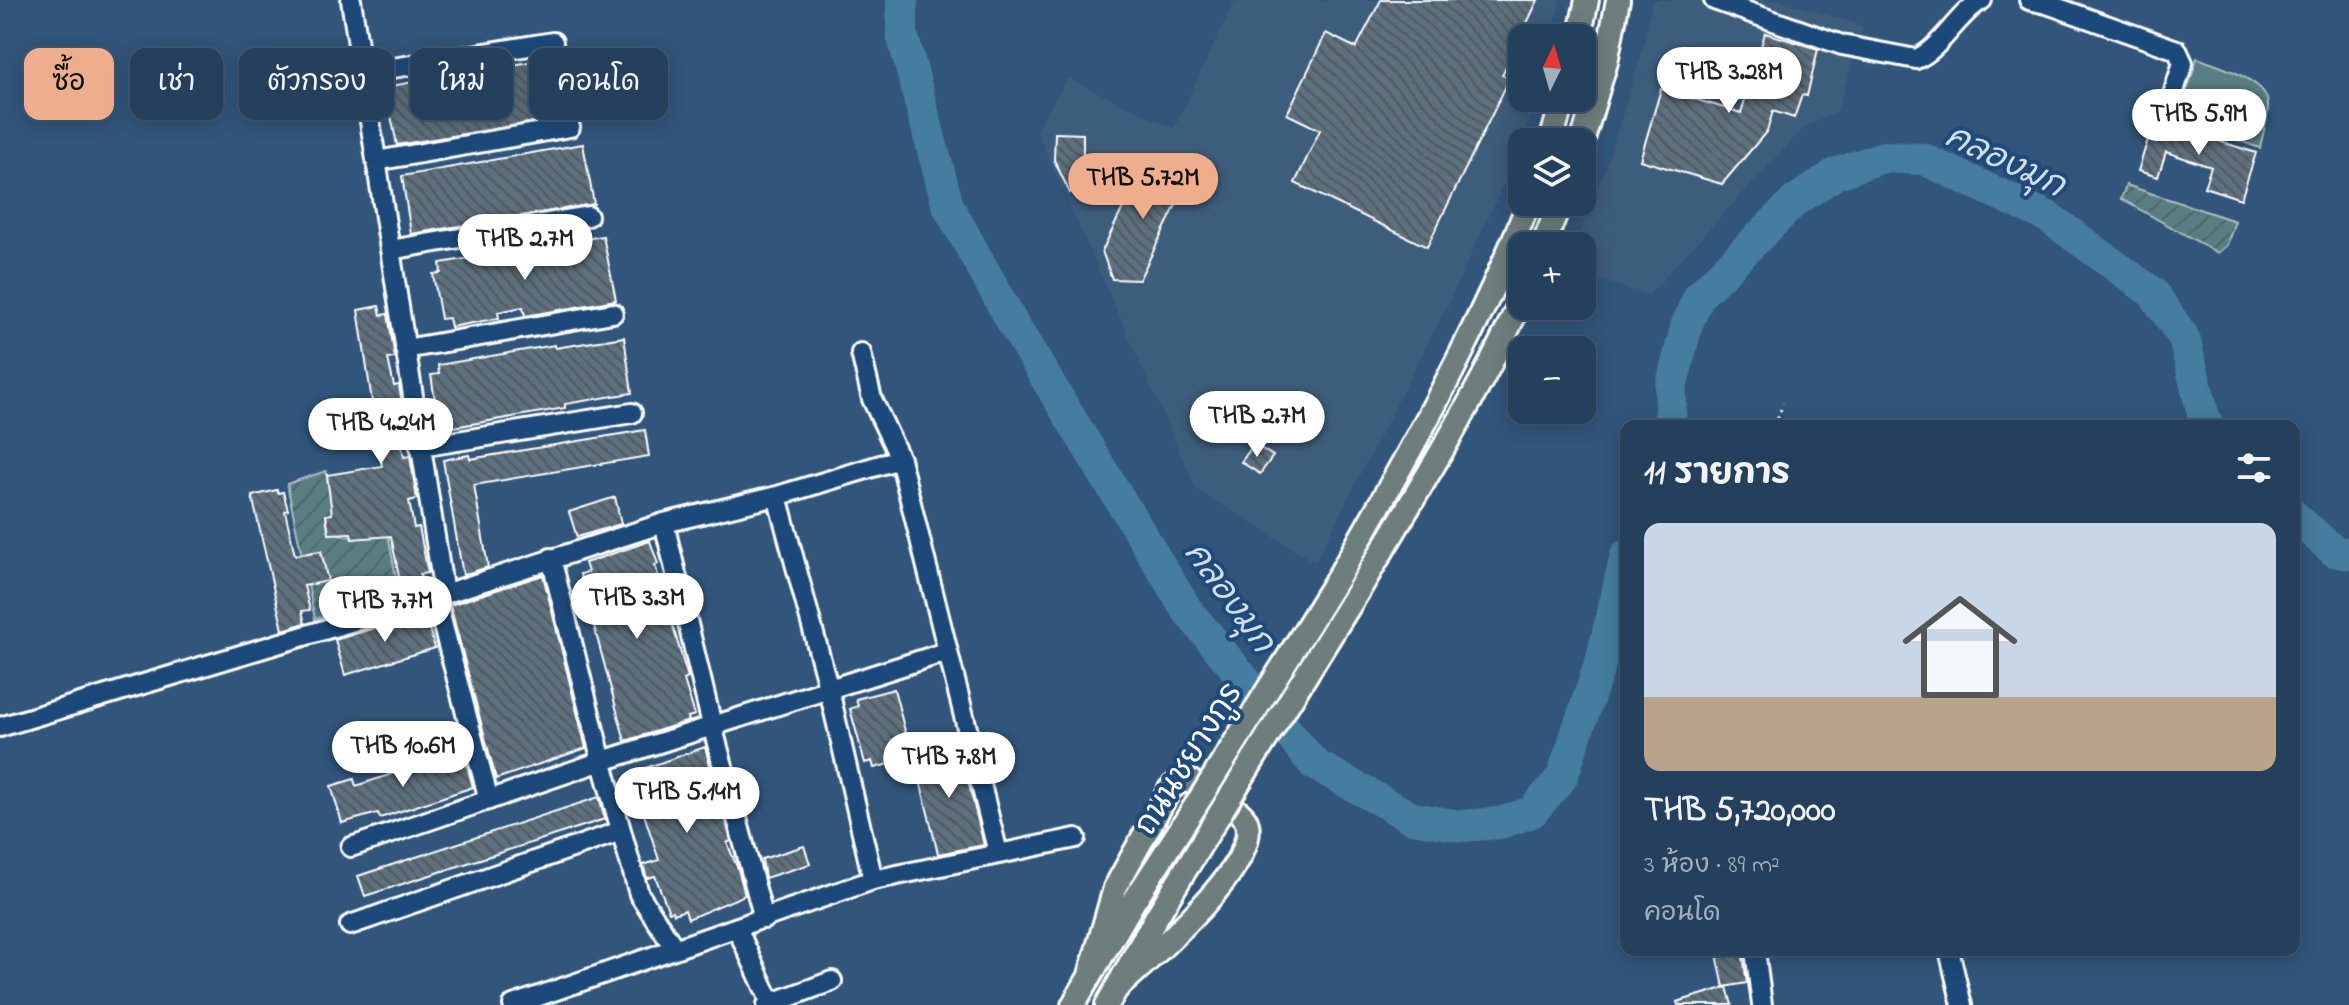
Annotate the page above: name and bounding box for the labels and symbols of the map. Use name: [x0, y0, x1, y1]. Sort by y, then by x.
north arrow: [1508, 24, 1596, 112]
pin: THB 3.28M: [1637, 47, 1821, 115]
pin: THB 5.9M: [2116, 89, 2282, 157]
water label: คลองมุก: [1936, 113, 2074, 213]
pin: THB 5.72M: [1051, 153, 1235, 221]
pin: THB 2.7M: [442, 214, 608, 282]
pin: THB 2.7M: [1174, 391, 1340, 459]
pin: THB 4.24M: [289, 398, 473, 466]
water label: คลองมุก: [1170, 532, 1286, 666]
pin: THB 3.3M: [554, 573, 720, 641]
pin: THB 7.7M: [302, 576, 468, 644]
street label: ถนนชยางกูร: [1124, 674, 1256, 846]
pin: THB 10.6M: [311, 721, 495, 789]
pin: THB 7.8M: [866, 732, 1032, 800]
pin: THB 5.14M: [595, 767, 779, 835]

